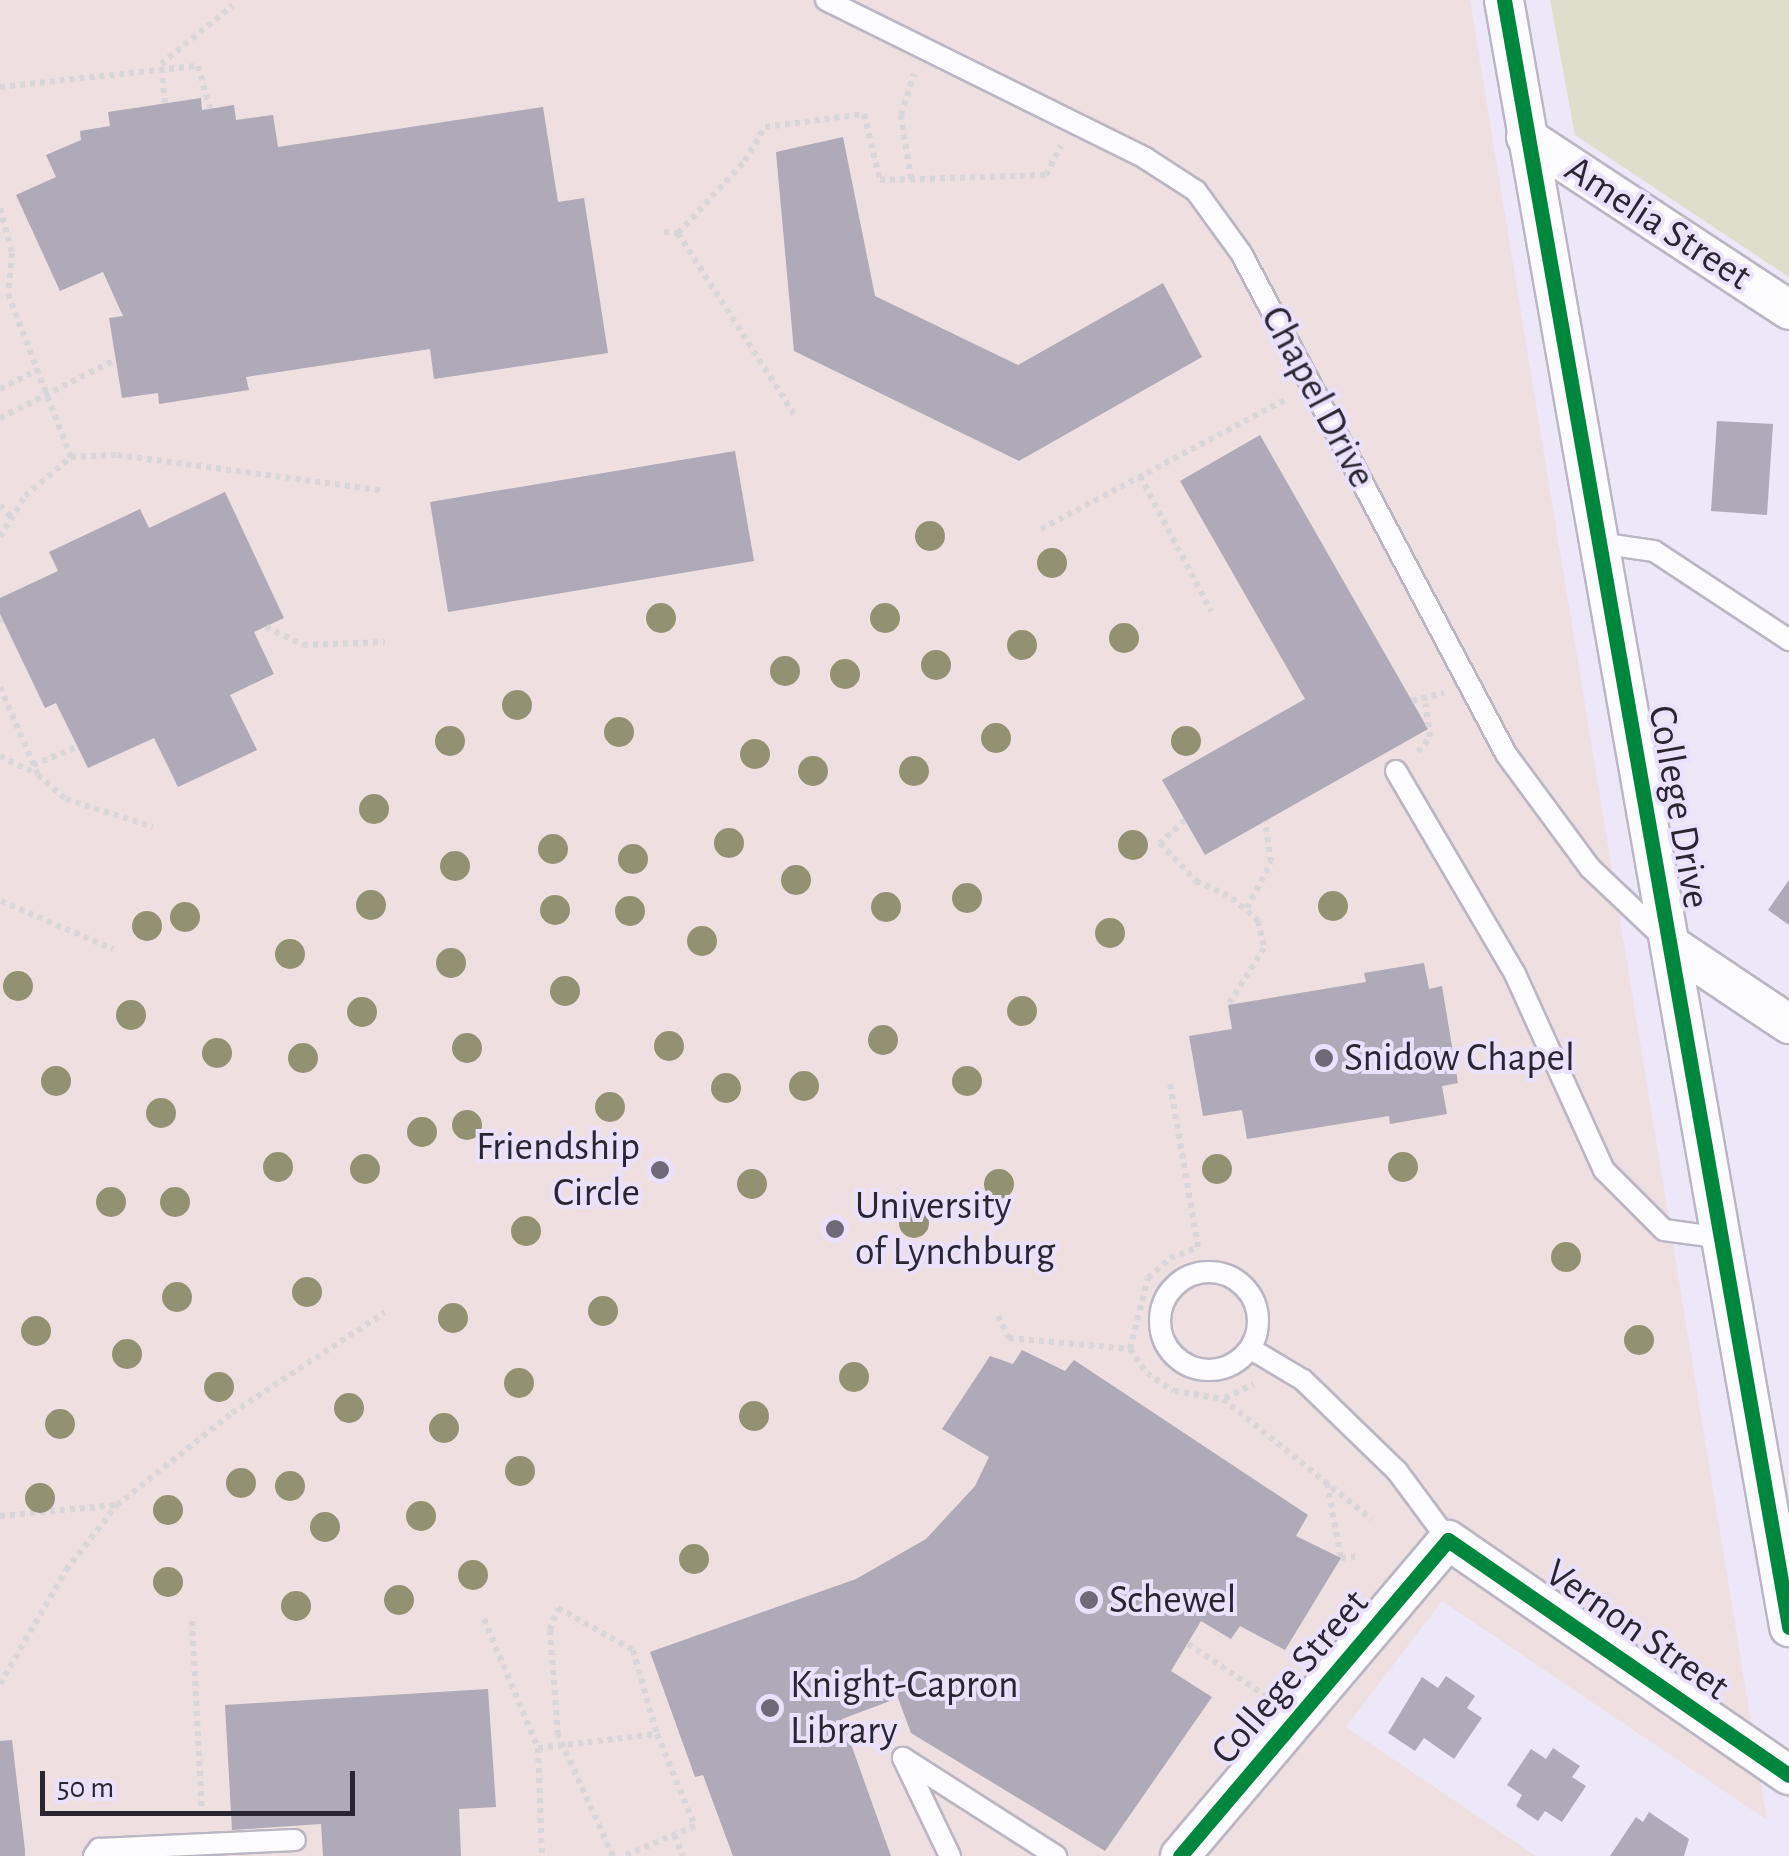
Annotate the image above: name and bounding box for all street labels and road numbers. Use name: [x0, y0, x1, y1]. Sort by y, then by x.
street label: Amelia Street: [1556, 145, 1760, 301]
street label: Chapel Drive: [1250, 298, 1386, 496]
street label: College Drive: [1638, 702, 1720, 912]
street label: Vernon Street: [1536, 1549, 1738, 1711]
street label: College Street: [1201, 1580, 1379, 1774]

